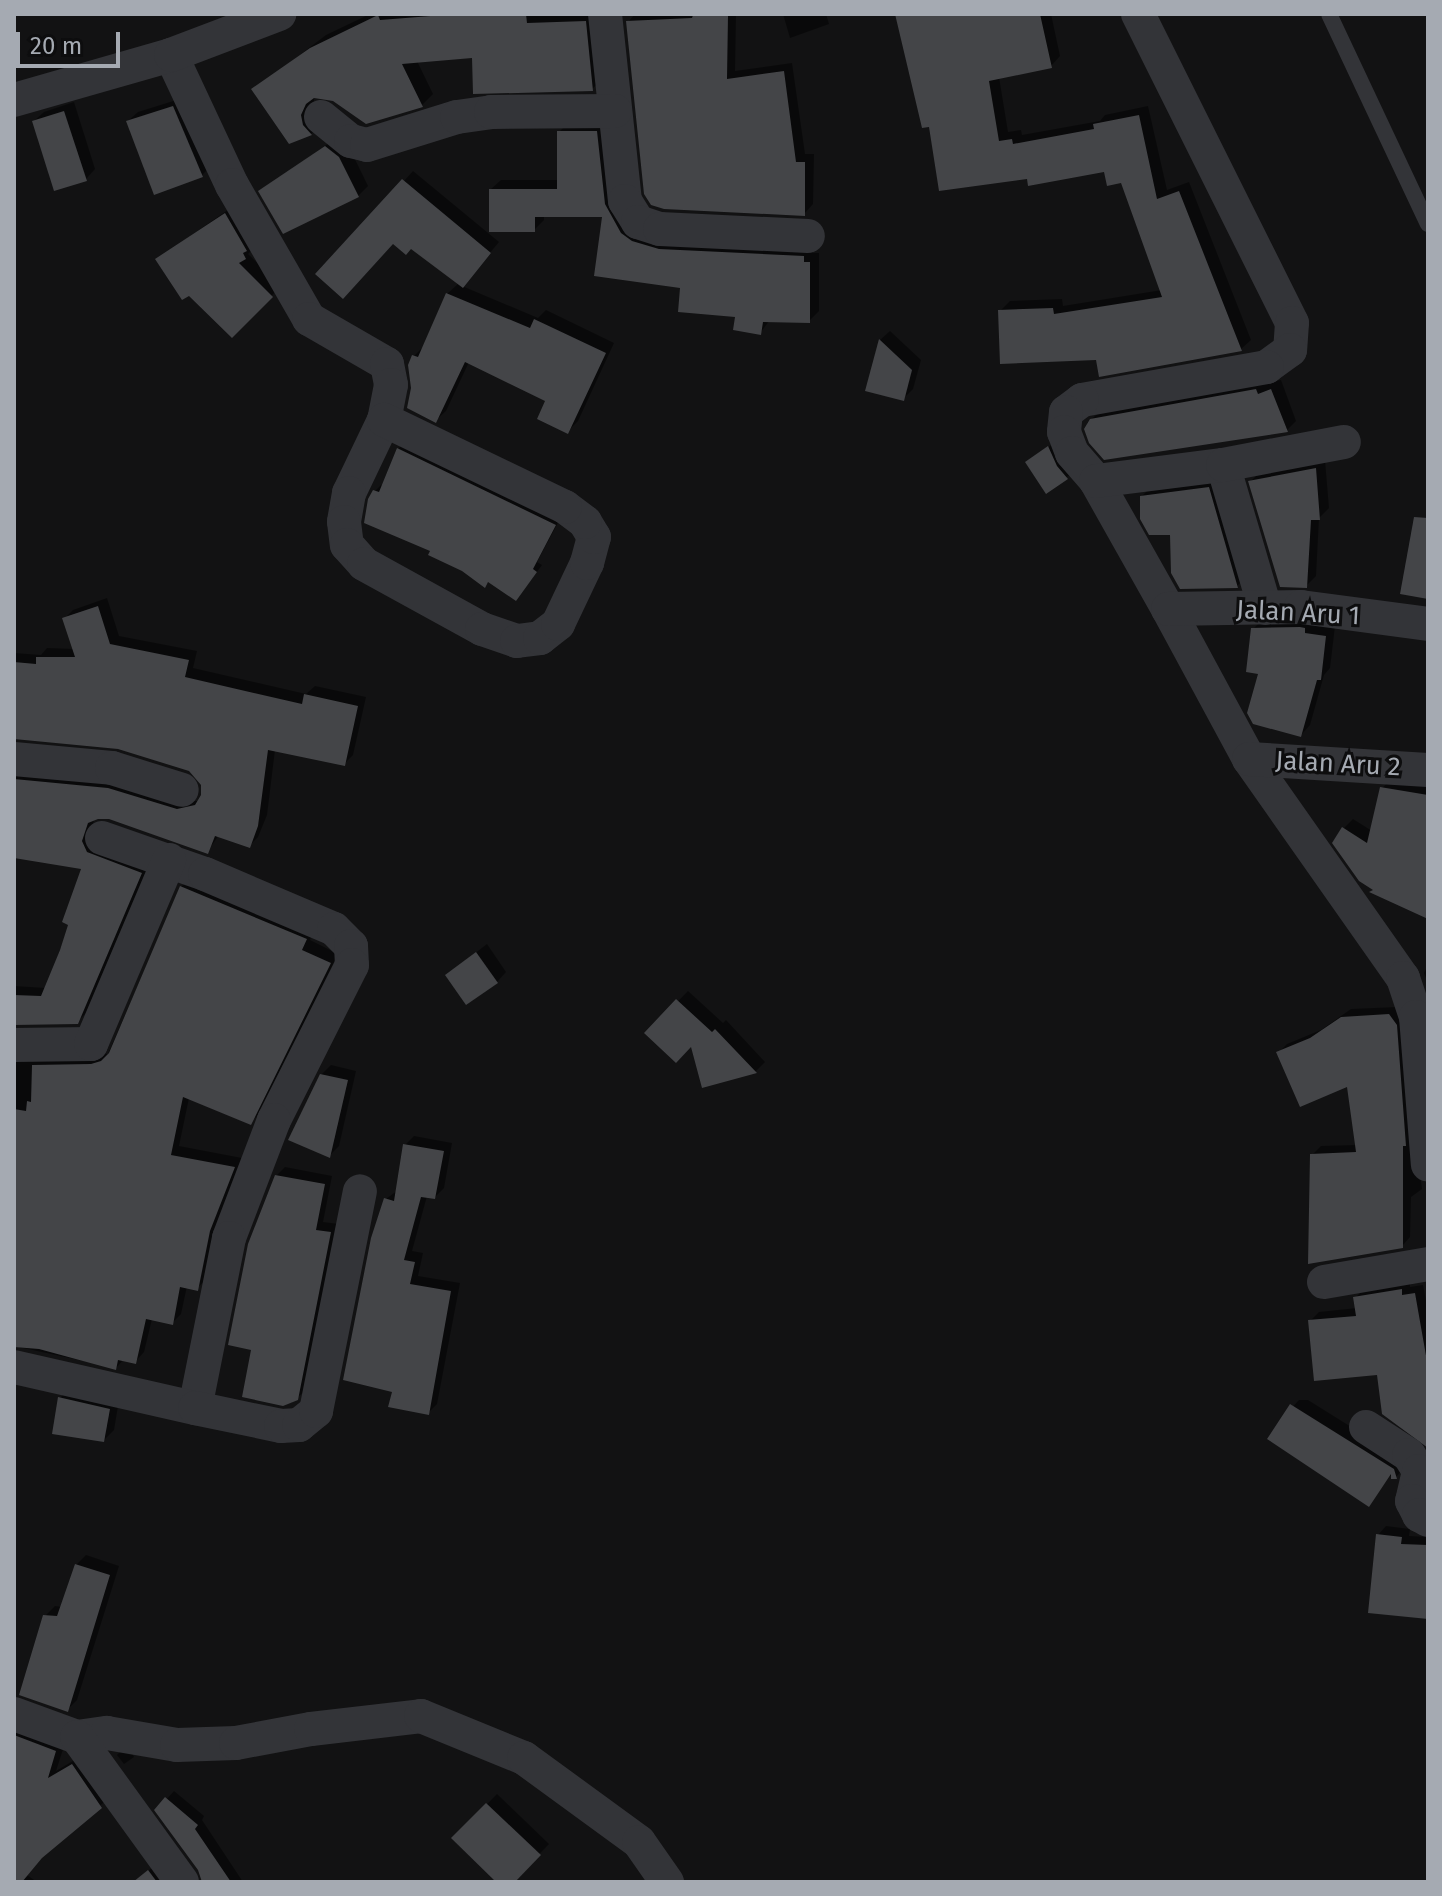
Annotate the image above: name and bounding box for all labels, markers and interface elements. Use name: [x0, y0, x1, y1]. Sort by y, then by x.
scale bar: [20, 16, 124, 66]
text: 20 m: [30, 32, 82, 60]
street label: Jalan Aru 1: [1235, 594, 1361, 632]
street label: Jalan Aru 2: [1275, 745, 1401, 783]

